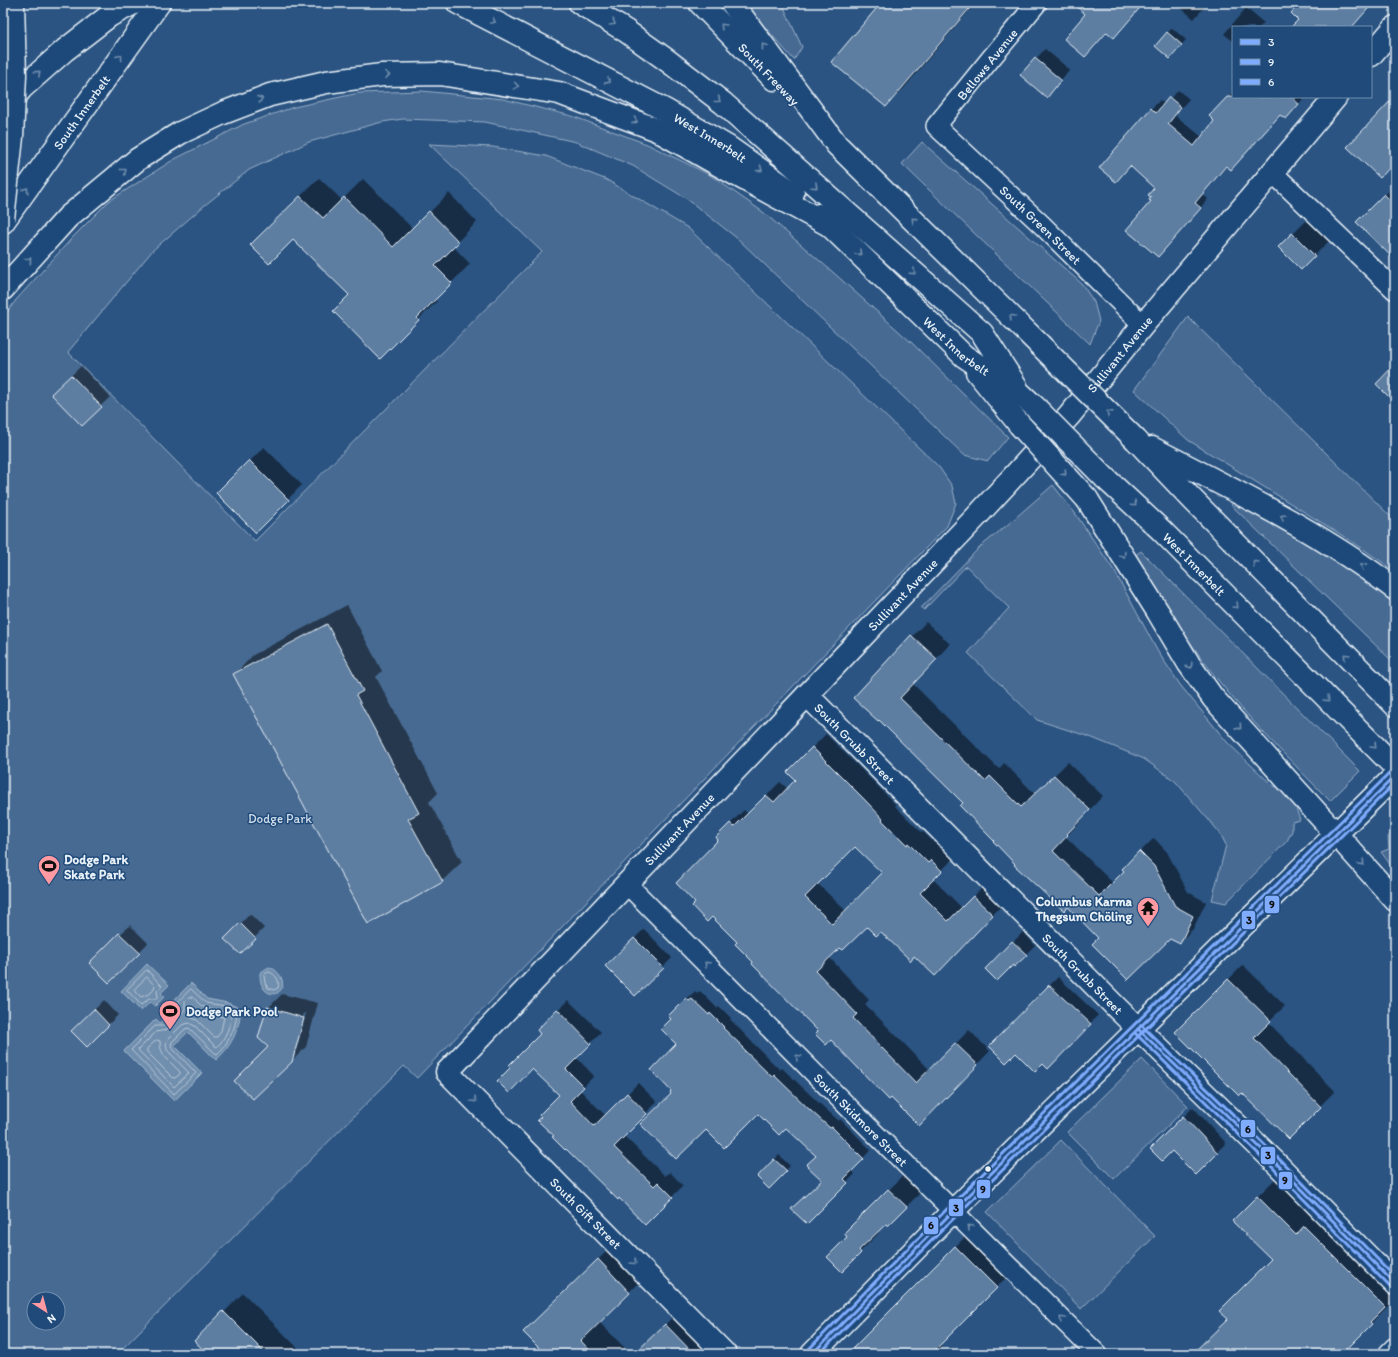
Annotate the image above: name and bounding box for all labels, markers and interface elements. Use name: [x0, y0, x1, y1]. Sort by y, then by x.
one-way arrow: [489, 16, 496, 24]
one-way arrow: [609, 19, 616, 26]
one-way arrow: [720, 23, 727, 31]
street label: Bellows Avenue: [954, 26, 1021, 103]
legend: [1232, 26, 1372, 98]
text: 3: [1268, 35, 1275, 49]
street label: South Freeway: [735, 40, 802, 109]
one-way arrow: [761, 43, 769, 50]
one-way arrow: [116, 54, 123, 61]
text: 9: [1268, 55, 1274, 69]
one-way arrow: [33, 71, 41, 78]
one-way arrow: [384, 71, 390, 79]
street label: South Innerbelt: [50, 72, 113, 152]
text: 6: [1268, 75, 1274, 89]
one-way arrow: [604, 76, 611, 83]
one-way arrow: [513, 81, 519, 90]
one-way arrow: [714, 95, 721, 102]
one-way arrow: [256, 96, 263, 104]
street label: West Innerbelt: [671, 110, 750, 166]
one-way arrow: [631, 117, 638, 125]
one-way arrow: [756, 164, 763, 172]
one-way arrow: [119, 169, 126, 176]
one-way arrow: [811, 181, 818, 188]
street label: South Green Street: [996, 182, 1084, 268]
one-way arrow: [21, 188, 28, 195]
one-way arrow: [911, 217, 919, 225]
one-way arrow: [854, 249, 862, 256]
one-way arrow: [24, 257, 32, 265]
one-way arrow: [908, 267, 916, 275]
street label: Sullivant Avenue: [1084, 313, 1156, 396]
street label: West Innerbelt: [920, 314, 992, 379]
one-way arrow: [1010, 314, 1017, 322]
one-way arrow: [1106, 410, 1114, 418]
one-way arrow: [1059, 468, 1066, 476]
one-way arrow: [1129, 499, 1137, 507]
one-way arrow: [1280, 515, 1288, 522]
street label: West Innerbelt: [1160, 529, 1229, 599]
one-way arrow: [1118, 551, 1125, 558]
street label: Sullivant Avenue: [865, 555, 941, 634]
one-way arrow: [1252, 560, 1260, 568]
one-way arrow: [1360, 563, 1367, 571]
one-way arrow: [1231, 601, 1239, 609]
one-way arrow: [1343, 653, 1351, 661]
one-way arrow: [1186, 662, 1193, 669]
one-way arrow: [1322, 694, 1330, 702]
street label: South Grubb Street: [811, 700, 898, 787]
one-way arrow: [1234, 722, 1241, 729]
one-way arrow: [1369, 741, 1377, 749]
street label: Sullivant Avenue: [641, 790, 717, 869]
park label: Dodge Park: [248, 811, 312, 826]
place label: Dodge Park Skate Park: [64, 852, 128, 882]
sports icon: Dodge Park Skate Park: [36, 853, 62, 886]
one-way arrow: [1357, 858, 1364, 866]
place label: Columbus Karma Thegsum Chöling: [1034, 894, 1133, 925]
temple icon: Columbus Karma Thegsum Chöling: [1135, 895, 1161, 928]
line badge: 9: [1264, 895, 1280, 914]
text: 9: [1269, 898, 1275, 911]
line badge: 3: [1241, 910, 1256, 930]
text: 3: [1246, 914, 1252, 927]
street label: South Grubb Street: [1039, 930, 1126, 1018]
one-way arrow: [704, 962, 712, 969]
sports icon: Dodge Park Pool: [157, 998, 183, 1031]
place label: Dodge Park Pool: [186, 1004, 278, 1020]
one-way arrow: [795, 1054, 803, 1062]
street label: South Skidmore Street: [811, 1070, 911, 1170]
one-way arrow: [470, 1095, 477, 1103]
line badge: 6: [1240, 1119, 1256, 1138]
text: 6: [1245, 1123, 1251, 1136]
line badge: 3: [1260, 1146, 1276, 1165]
text: 3: [1265, 1149, 1271, 1162]
unlabelled marker: [983, 1164, 993, 1174]
line badge: 9: [1278, 1171, 1293, 1190]
text: 9: [1282, 1174, 1288, 1187]
street label: South Gift Street: [547, 1175, 624, 1252]
line badge: 9: [976, 1179, 991, 1199]
text: 9: [980, 1183, 986, 1196]
line badge: 3: [948, 1198, 964, 1217]
text: 3: [953, 1202, 959, 1215]
line badge: 6: [923, 1216, 939, 1235]
text: 6: [928, 1219, 934, 1232]
one-way arrow: [967, 1224, 975, 1232]
one-way arrow: [629, 1257, 637, 1265]
north arrow: [26, 1291, 66, 1331]
text: N: [45, 1311, 58, 1326]
one-way arrow: [1059, 1316, 1067, 1324]

